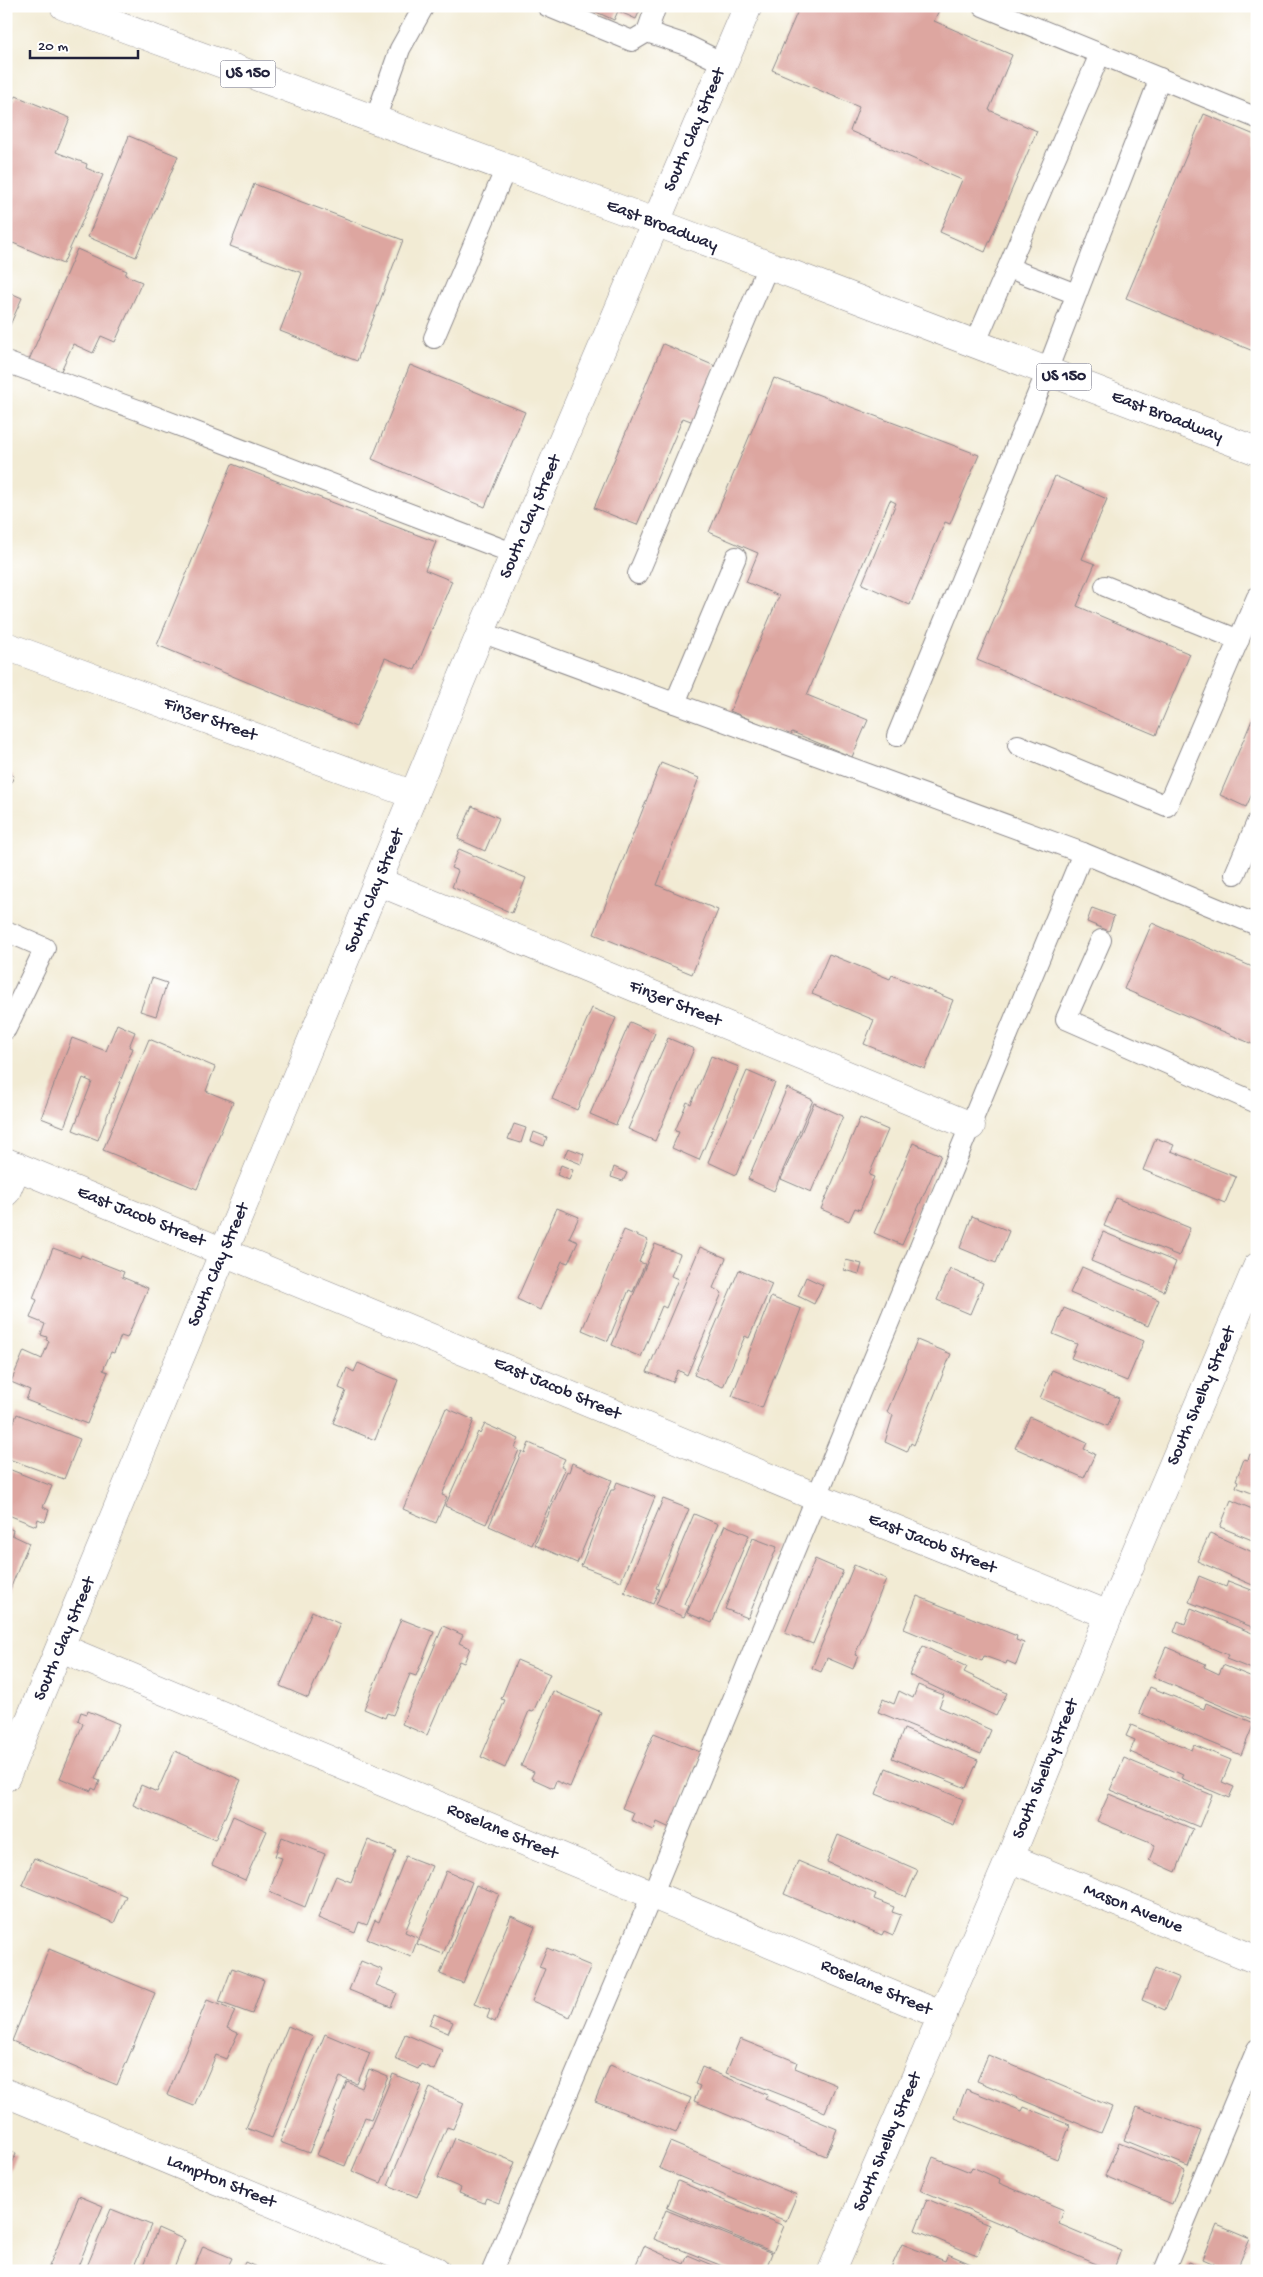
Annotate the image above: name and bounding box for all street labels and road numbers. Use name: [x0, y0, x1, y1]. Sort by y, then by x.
road number: US 150: [220, 61, 276, 88]
street label: South Clay Street: [659, 64, 731, 195]
street label: East Broadway: [603, 195, 721, 257]
road number: US 150: [1036, 364, 1092, 391]
street label: East Broadway: [1108, 386, 1226, 448]
street label: South Clay Street: [495, 451, 567, 582]
street label: Finzer Street: [160, 693, 261, 747]
street label: South Clay Street: [340, 824, 410, 956]
street label: Finzer Street: [625, 976, 726, 1033]
street label: East Jacob Street: [74, 1182, 210, 1253]
street label: South Clay Street: [183, 1199, 255, 1330]
street label: South Shelby Street: [1163, 1322, 1241, 1469]
street label: East Jacob Street: [490, 1353, 625, 1426]
street label: East Jacob Street: [865, 1509, 1001, 1580]
street label: South Clay Street: [29, 1573, 101, 1704]
street label: South Shelby Street: [1008, 1694, 1084, 1842]
street label: Roselane Street: [443, 1799, 562, 1866]
street label: Mason Avenue: [1080, 1880, 1186, 1939]
street label: Roselane Street: [817, 1955, 936, 2022]
street label: South Shelby Street: [849, 2068, 927, 2215]
street label: Lampton Street: [163, 2151, 280, 2214]

